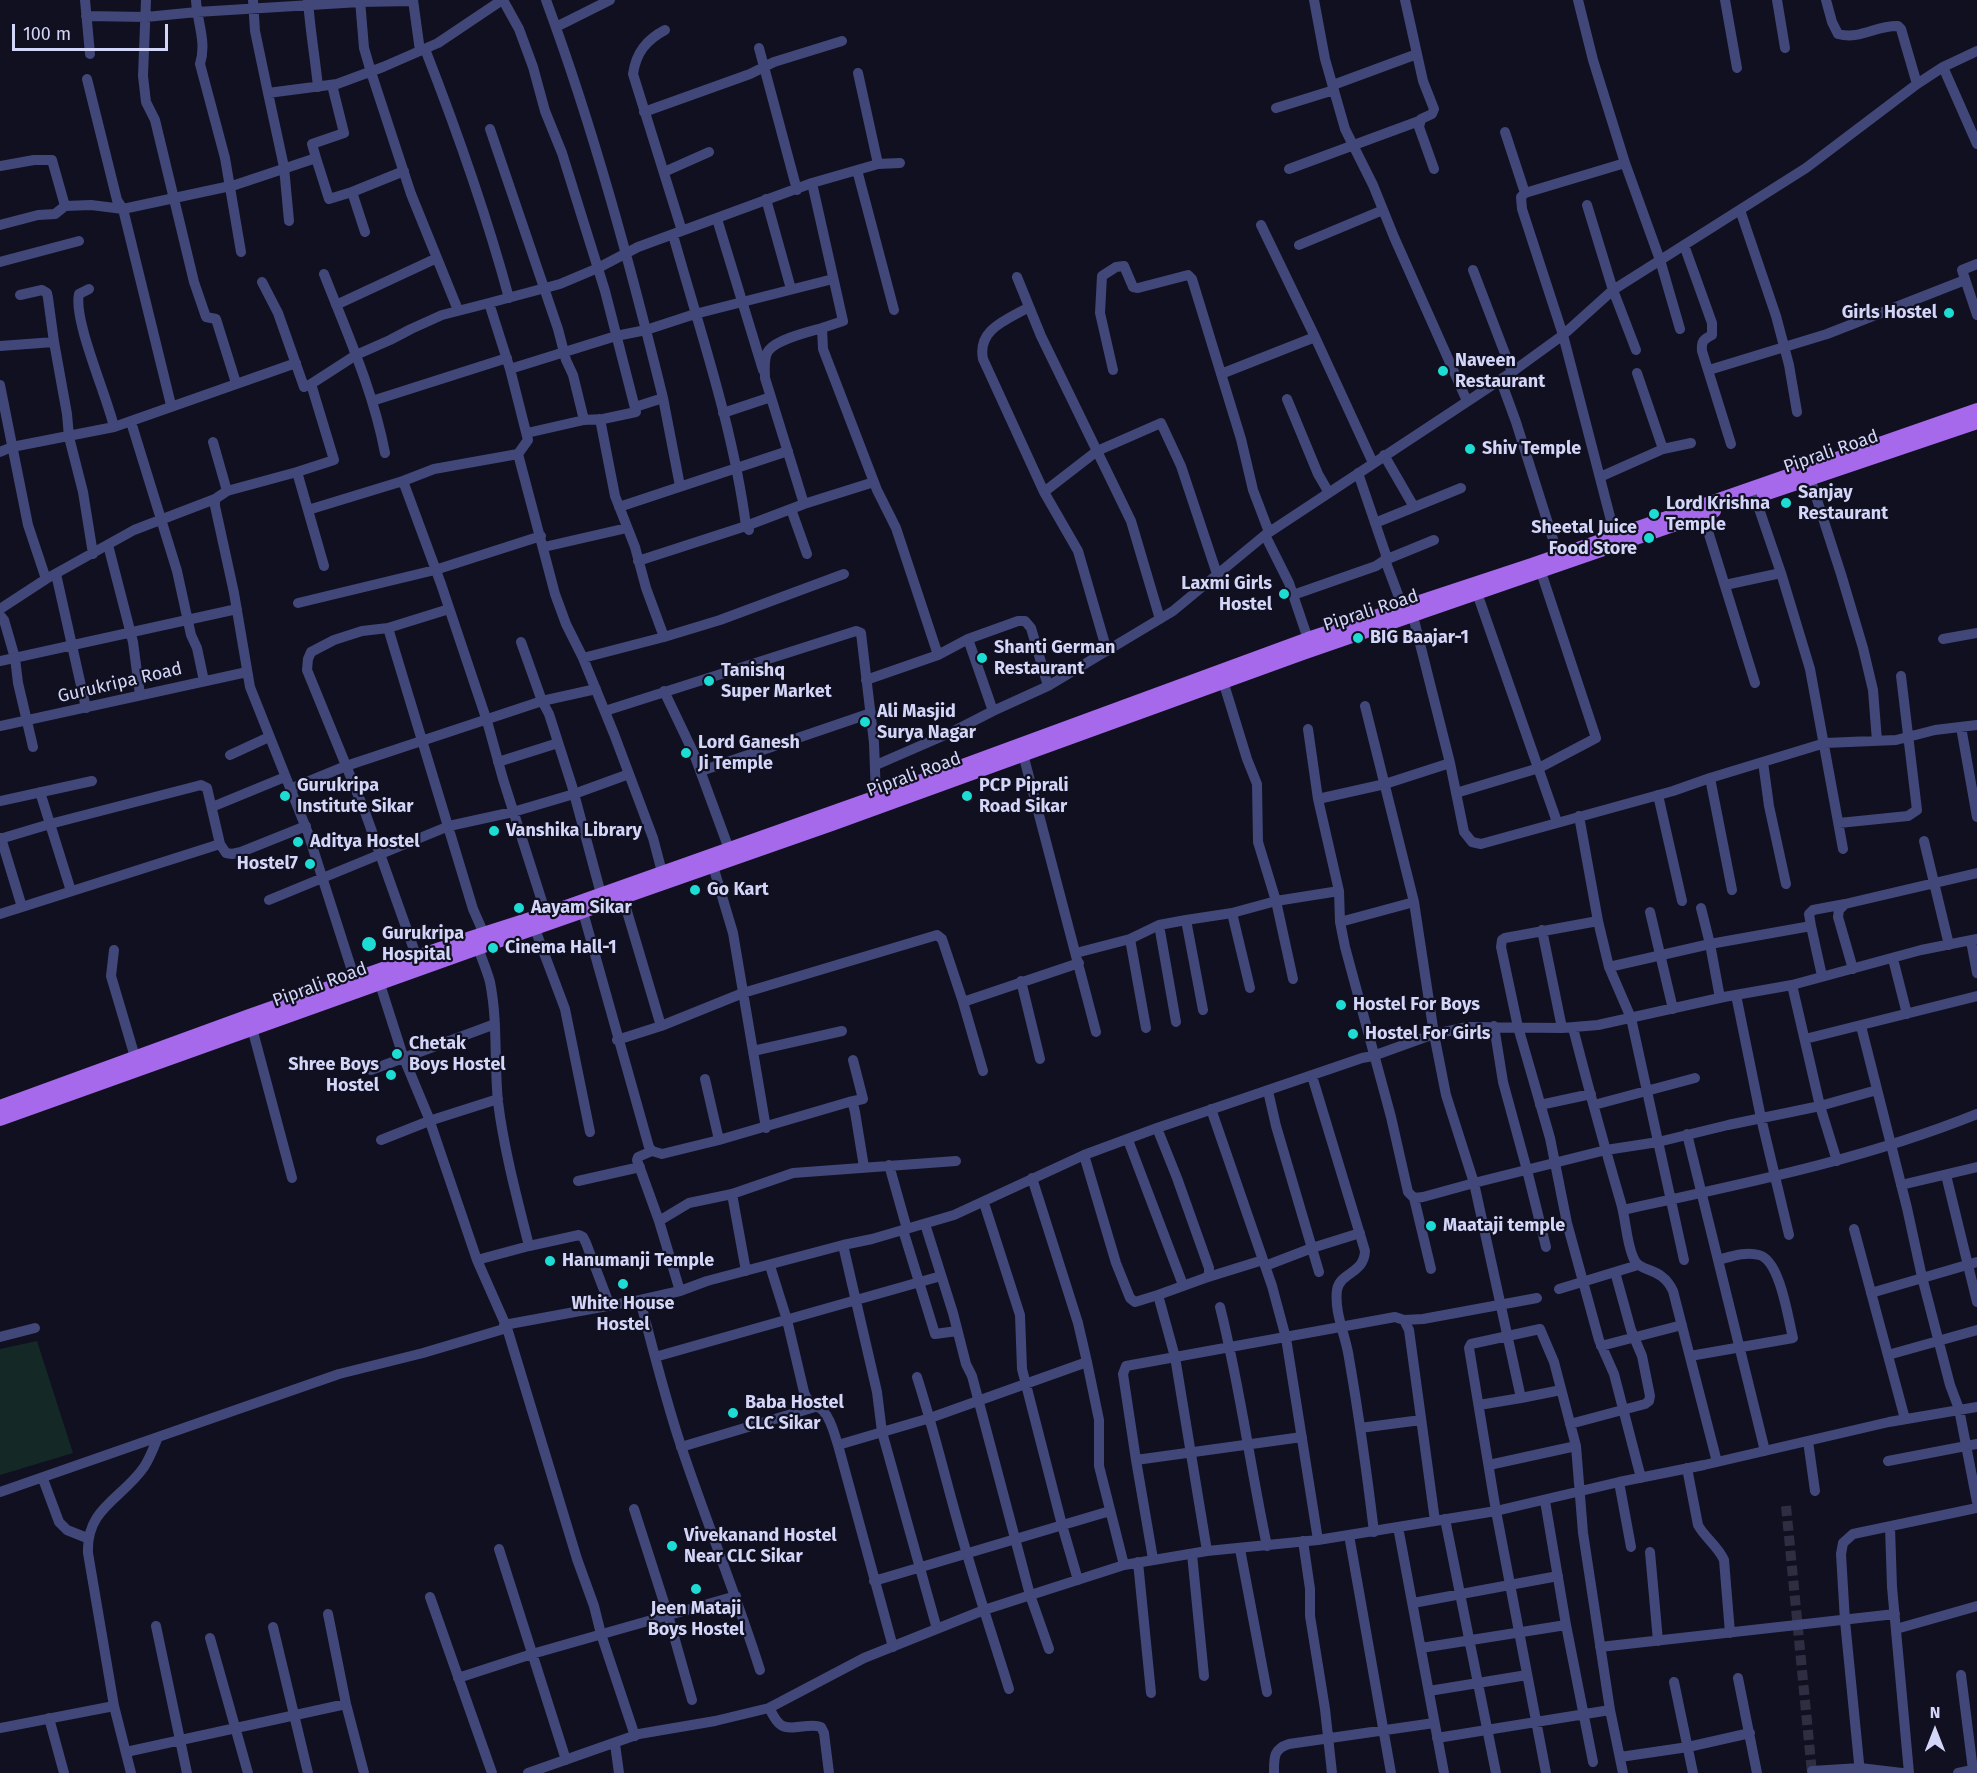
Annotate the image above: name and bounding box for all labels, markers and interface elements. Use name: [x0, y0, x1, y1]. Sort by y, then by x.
scale bar: [15, 12, 171, 50]
text: 100 m: [23, 23, 71, 45]
place label: Girls Hostel: [1842, 302, 1937, 324]
marker: Girls Hostel: [1942, 306, 1956, 320]
place label: Naveen Restaurant: [1455, 350, 1545, 392]
marker: Naveen Restaurant: [1436, 364, 1450, 378]
street label: Piprali Road: [1781, 426, 1881, 478]
place label: Shiv Temple: [1482, 438, 1581, 460]
marker: Shiv Temple: [1463, 442, 1477, 456]
place label: Sanjay Restaurant: [1798, 482, 1888, 524]
place label: Lord Krishna Temple: [1666, 493, 1770, 536]
marker: Sanjay Restaurant: [1779, 496, 1793, 510]
marker: Lord Krishna Temple: [1647, 507, 1661, 521]
place label: Sheetal Juice Food Store: [1531, 517, 1637, 560]
marker: Sheetal Juice Food Store: [1642, 531, 1656, 545]
place label: Laxmi Girls Hostel: [1181, 573, 1272, 616]
street label: Piprali Road: [1321, 585, 1421, 637]
marker: Laxmi Girls Hostel: [1277, 587, 1291, 601]
place label: BIG Baajar-1: [1370, 627, 1469, 649]
marker: BIG Baajar-1: [1351, 631, 1365, 645]
place label: Shanti German Restaurant: [994, 637, 1115, 680]
marker: Shanti German Restaurant: [975, 651, 989, 665]
street label: Gurukripa Road: [56, 658, 184, 708]
place label: Tanishq Super Market: [721, 660, 832, 702]
marker: Tanishq Super Market: [702, 674, 716, 688]
place label: Ali Masjid Surya Nagar: [877, 701, 976, 744]
marker: Ali Masjid Surya Nagar: [858, 715, 872, 729]
place label: Lord Ganesh Ji Temple: [698, 732, 800, 774]
marker: Lord Ganesh Ji Temple: [679, 746, 693, 760]
street label: Piprali Road: [864, 748, 964, 802]
place label: Gurukripa Institute Sikar: [297, 775, 414, 818]
place label: PCP Piprali Road Sikar: [979, 775, 1069, 818]
marker: Gurukripa Institute Sikar: [278, 789, 292, 803]
marker: PCP Piprali Road Sikar: [960, 789, 974, 803]
place label: Vanshika Library: [506, 820, 642, 842]
marker: Vanshika Library: [487, 824, 501, 838]
place label: Aditya Hostel: [310, 831, 420, 853]
marker: Aditya Hostel: [291, 835, 305, 849]
place label: Hostel7: [237, 853, 298, 875]
marker: Hostel7: [303, 857, 317, 871]
place label: Go Kart: [707, 879, 769, 901]
marker: Go Kart: [688, 883, 702, 897]
place label: Aayam Sikar: [531, 897, 632, 919]
marker: Aayam Sikar: [512, 901, 526, 915]
place label: Gurukripa Hospital: [382, 923, 464, 966]
marker: Gurukripa Hospital: [360, 935, 378, 953]
place label: Cinema Hall-1: [505, 937, 617, 959]
marker: Cinema Hall-1: [486, 941, 500, 955]
street label: Piprali Road: [270, 958, 370, 1012]
place label: Hostel For Boys: [1353, 994, 1480, 1016]
marker: Hostel For Boys: [1334, 998, 1348, 1012]
place label: Hostel For Girls: [1365, 1023, 1490, 1045]
marker: Hostel For Girls: [1346, 1027, 1360, 1041]
place label: Chetak Boys Hostel: [409, 1033, 506, 1076]
marker: Chetak Boys Hostel: [390, 1047, 404, 1061]
place label: Shree Boys Hostel: [288, 1054, 379, 1096]
marker: Shree Boys Hostel: [384, 1068, 398, 1082]
place label: Maataji temple: [1443, 1215, 1565, 1237]
marker: Maataji temple: [1424, 1219, 1438, 1233]
place label: Hanumanji Temple: [562, 1250, 714, 1272]
marker: Hanumanji Temple: [543, 1254, 557, 1268]
marker: White House Hostel: [616, 1277, 630, 1291]
place label: White House Hostel: [572, 1293, 674, 1336]
place label: Baba Hostel CLC Sikar: [745, 1392, 844, 1434]
marker: Baba Hostel CLC Sikar: [726, 1406, 740, 1420]
place label: Vivekanand Hostel Near CLC Sikar: [684, 1525, 837, 1568]
marker: Vivekanand Hostel Near CLC Sikar: [665, 1539, 679, 1553]
marker: Jeen Mataji Boys Hostel: [689, 1582, 703, 1596]
place label: Jeen Mataji Boys Hostel: [648, 1598, 744, 1640]
north arrow: [1905, 1701, 1965, 1761]
text: N: [1930, 1703, 1940, 1722]

